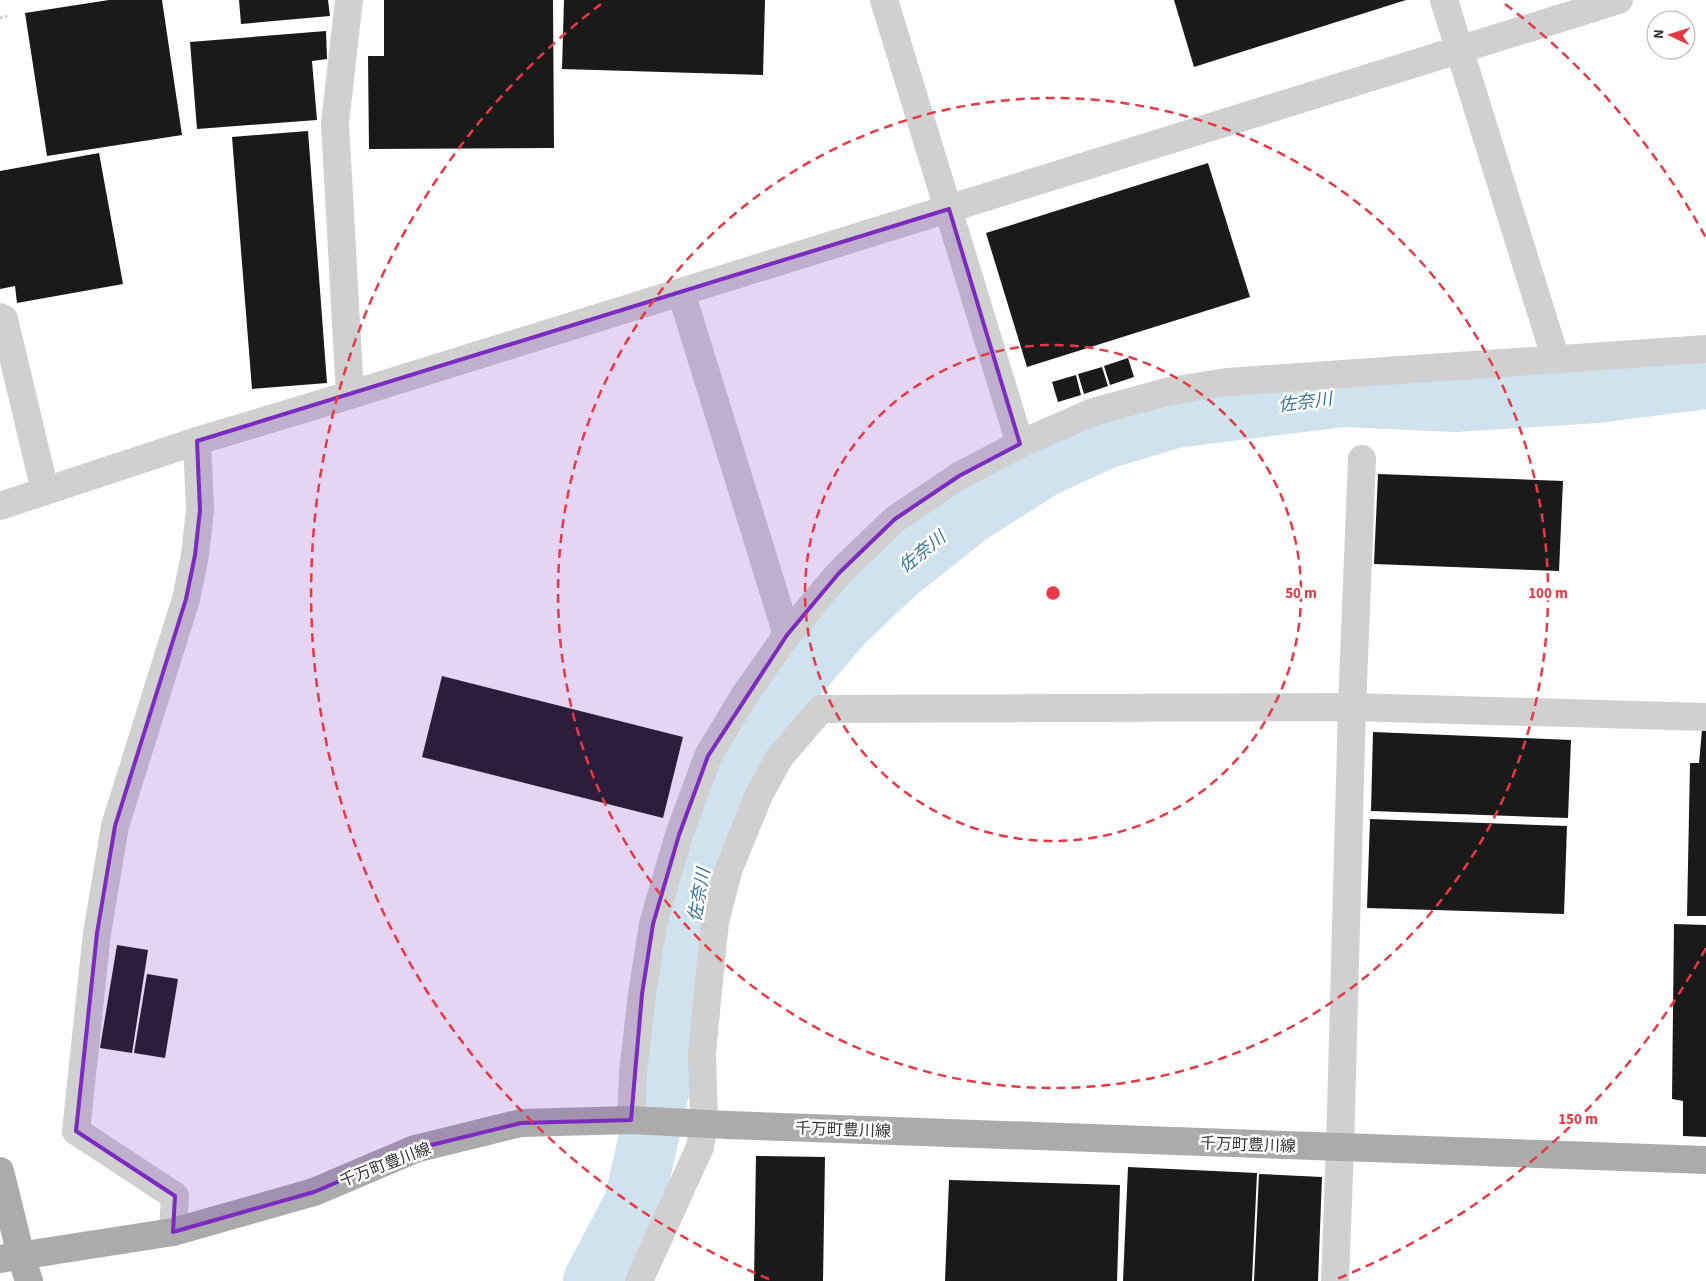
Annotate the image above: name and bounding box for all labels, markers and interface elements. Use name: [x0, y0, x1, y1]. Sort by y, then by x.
north arrow: [1646, 10, 1696, 60]
text: N: [1649, 29, 1669, 40]
water label: 佐奈川: [1277, 387, 1335, 418]
water label: 佐奈川: [893, 524, 953, 579]
text: 50 m: [1285, 583, 1317, 604]
text: 100 m: [1528, 583, 1568, 604]
centre of rings: [1044, 584, 1062, 602]
water label: 佐奈川: [682, 864, 717, 924]
text: 150 m: [1558, 1109, 1598, 1130]
street label: 千万町豊川線: [795, 1117, 891, 1143]
street label: 千万町豊川線: [1200, 1132, 1296, 1158]
street label: 千万町豊川線: [337, 1137, 434, 1192]

